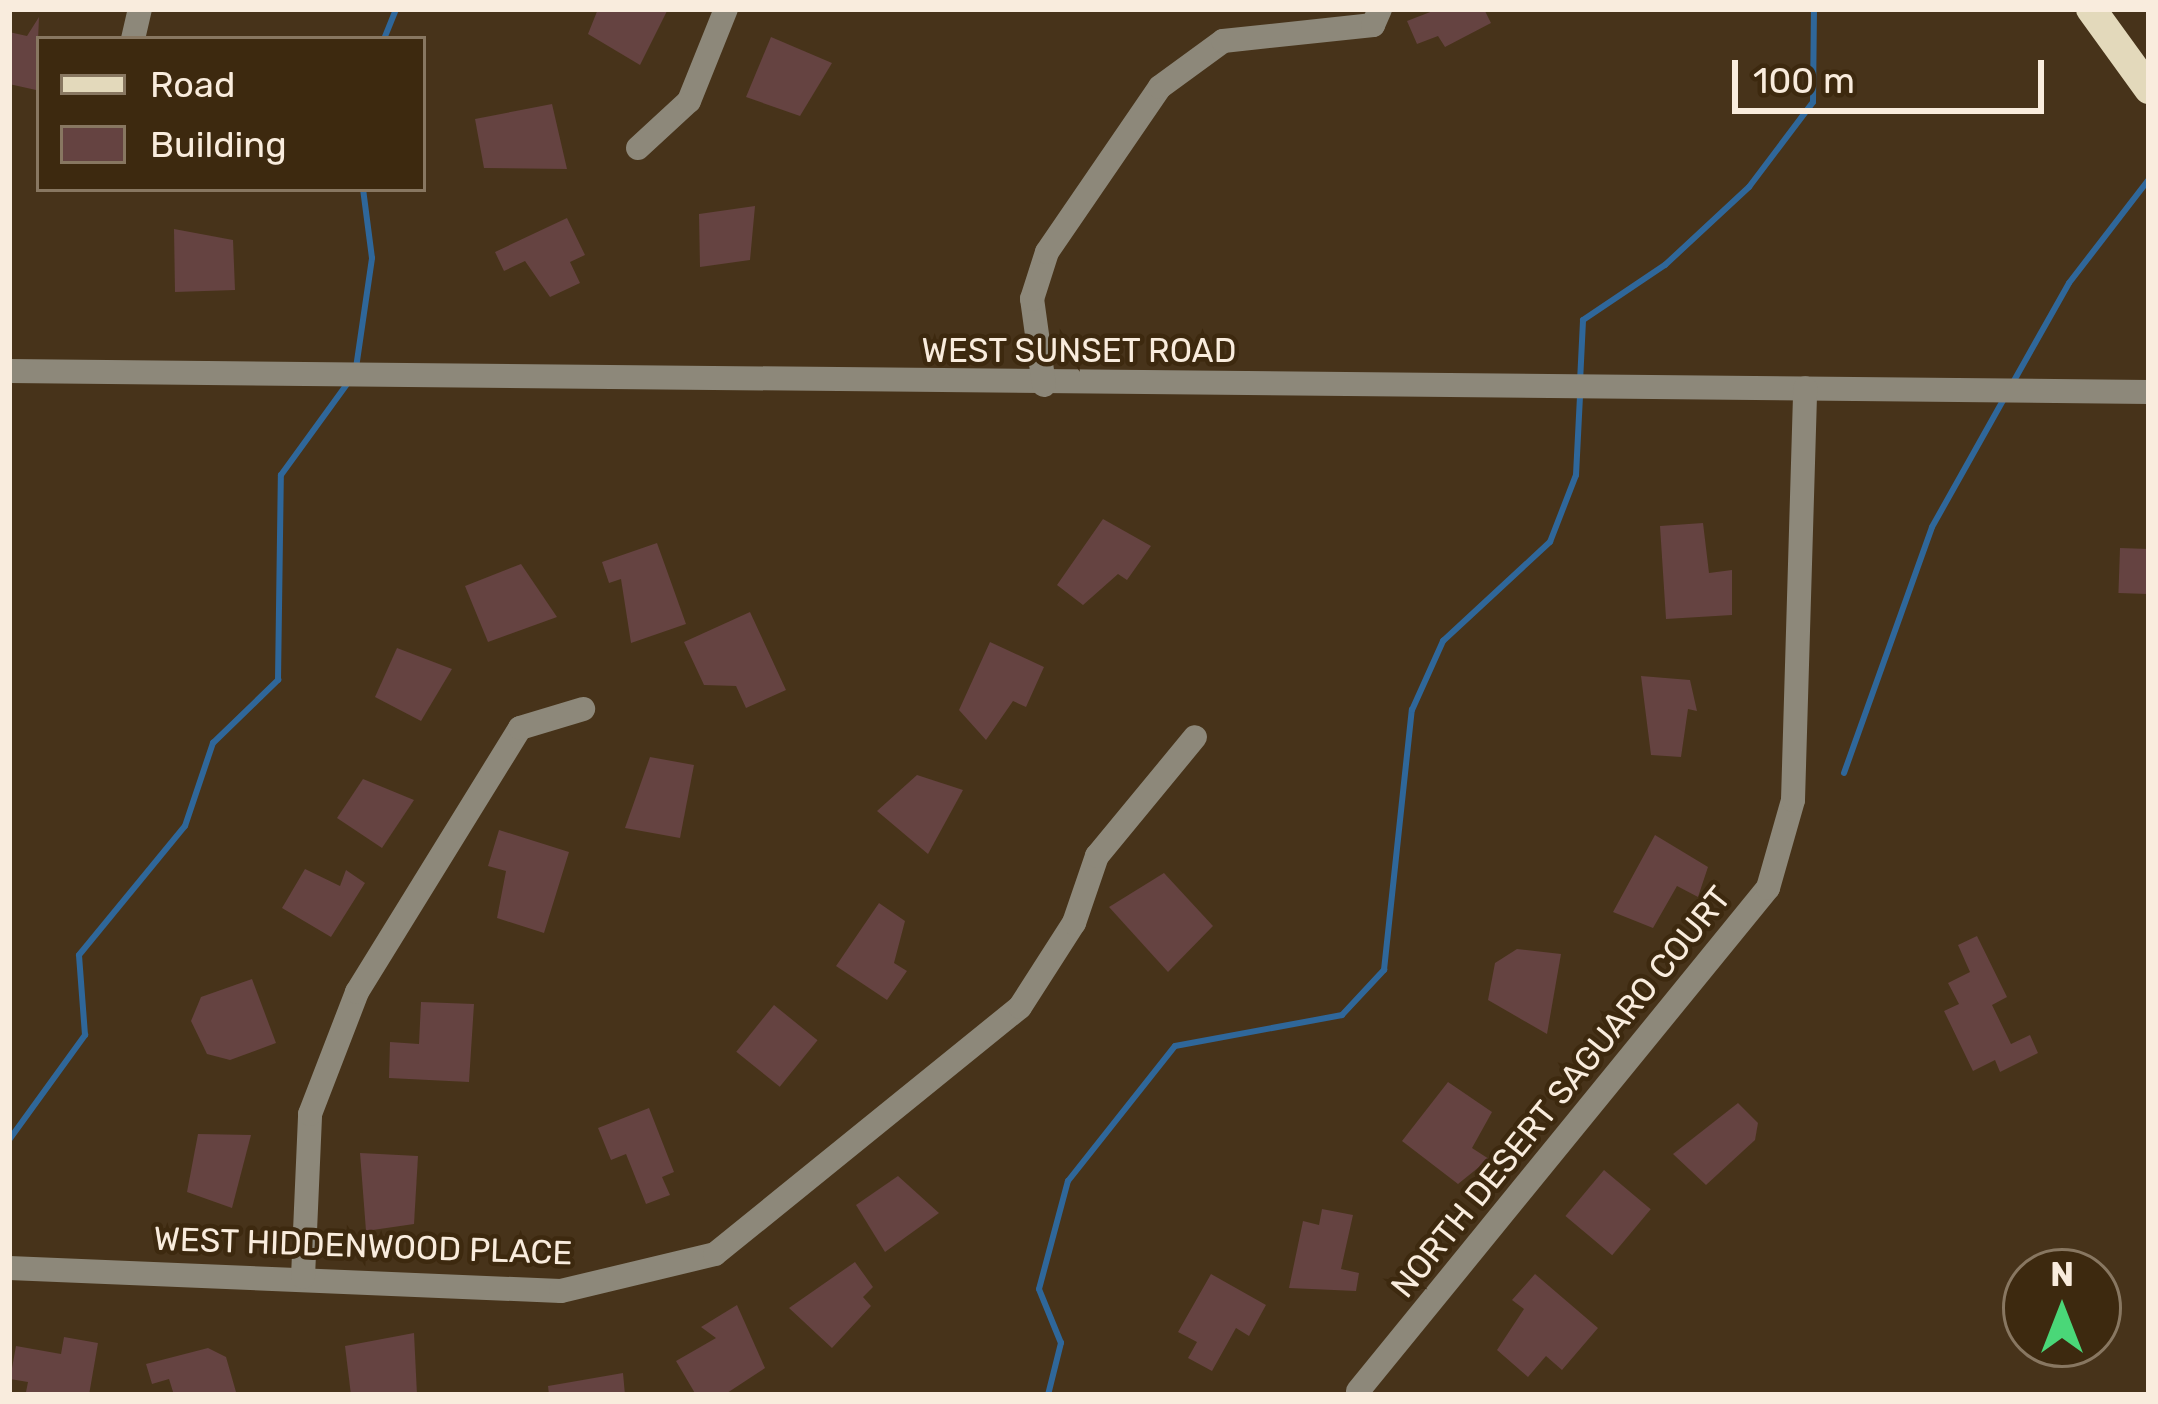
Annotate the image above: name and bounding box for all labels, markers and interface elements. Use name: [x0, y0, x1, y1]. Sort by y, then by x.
legend: [36, 36, 426, 192]
scale bar: [1738, 36, 2050, 110]
text: 100 m: [1753, 59, 1855, 102]
text: Road: [150, 63, 235, 106]
text: Building: [150, 123, 287, 166]
street label: WEST SUNSET ROAD: [921, 331, 1237, 371]
street label: NORTH DESERT SAGUARO COURT: [1383, 878, 1739, 1306]
street label: WEST HIDDENWOOD PLACE: [152, 1219, 574, 1273]
north arrow: [2002, 1248, 2122, 1368]
text: N: [2050, 1255, 2074, 1294]

